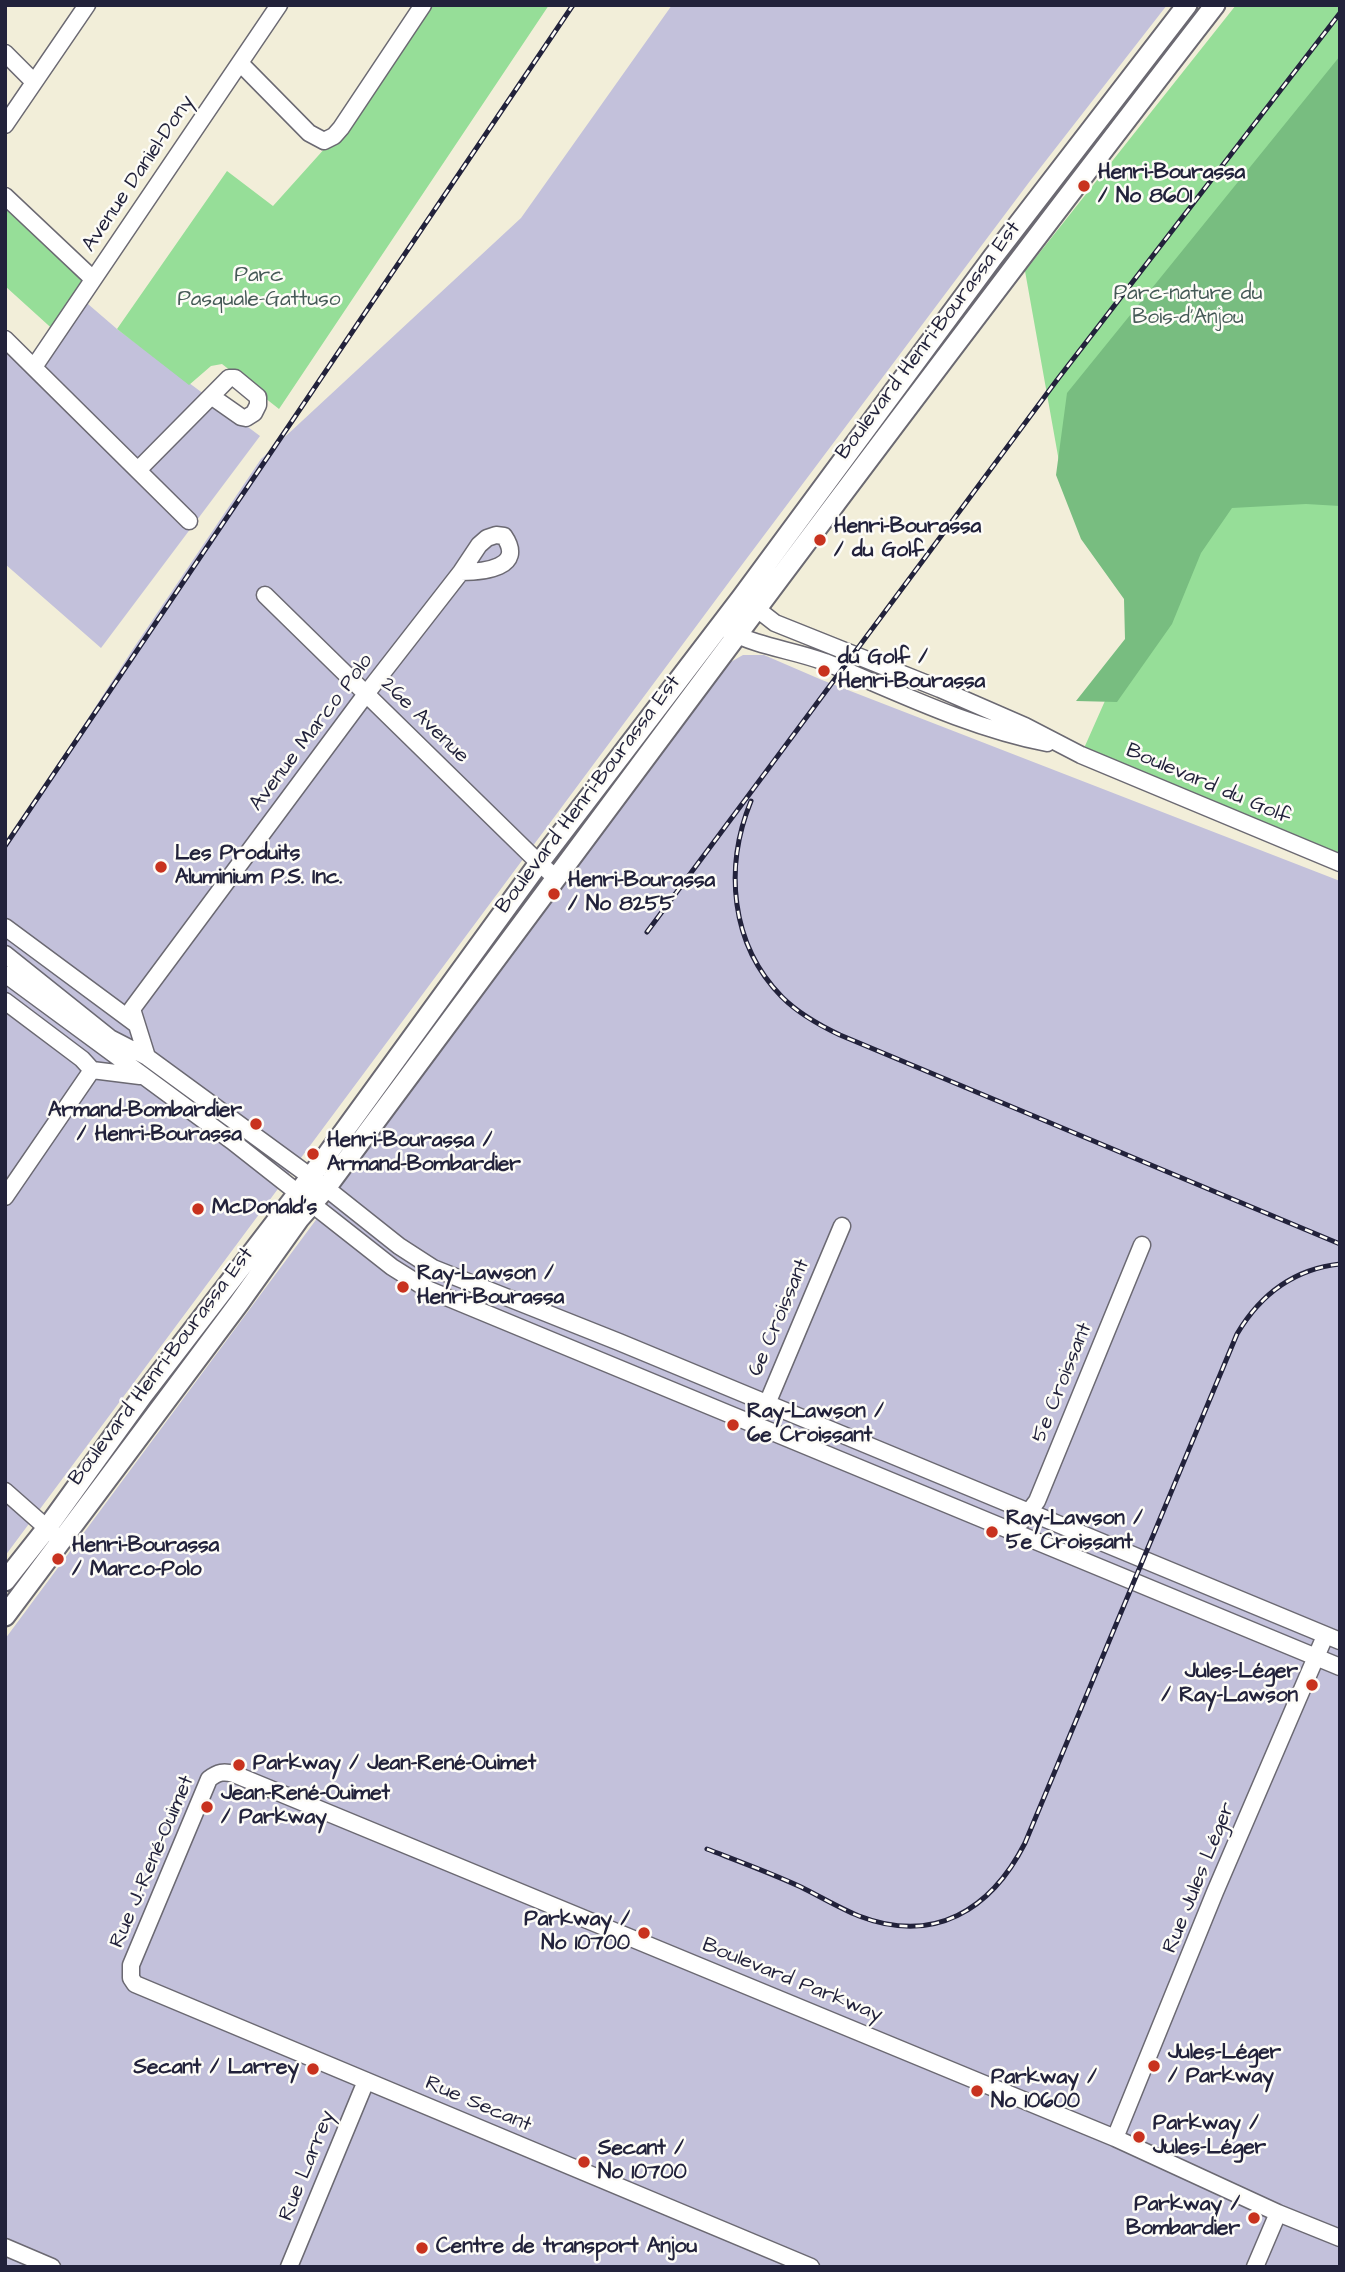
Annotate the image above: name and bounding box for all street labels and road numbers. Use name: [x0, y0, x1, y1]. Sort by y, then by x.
street label: Avenue Daniel-Dony: [77, 91, 201, 257]
street label: Boulevard Henri-Bourassa Est: [831, 217, 1027, 465]
street label: Avenue Marco Polo: [245, 650, 379, 816]
street label: Boulevard Henri-Bourassa Est: [491, 671, 687, 919]
street label: 26e Avenue: [375, 673, 473, 769]
street label: Boulevard du Golf: [1122, 739, 1294, 831]
street label: Boulevard Henri-Bourassa Est: [64, 1243, 260, 1491]
street label: 6e Croissant: [744, 1255, 816, 1381]
street label: 5e Croissant: [1028, 1319, 1098, 1447]
street label: Rue J.-René-Ouimet: [105, 1772, 201, 1952]
street label: Rue Jules Léger: [1158, 1799, 1242, 1957]
street label: Boulevard Parkway: [698, 1933, 886, 2029]
street label: Rue Secant: [421, 2071, 535, 2139]
street label: Rue Larrey: [274, 2107, 342, 2225]

